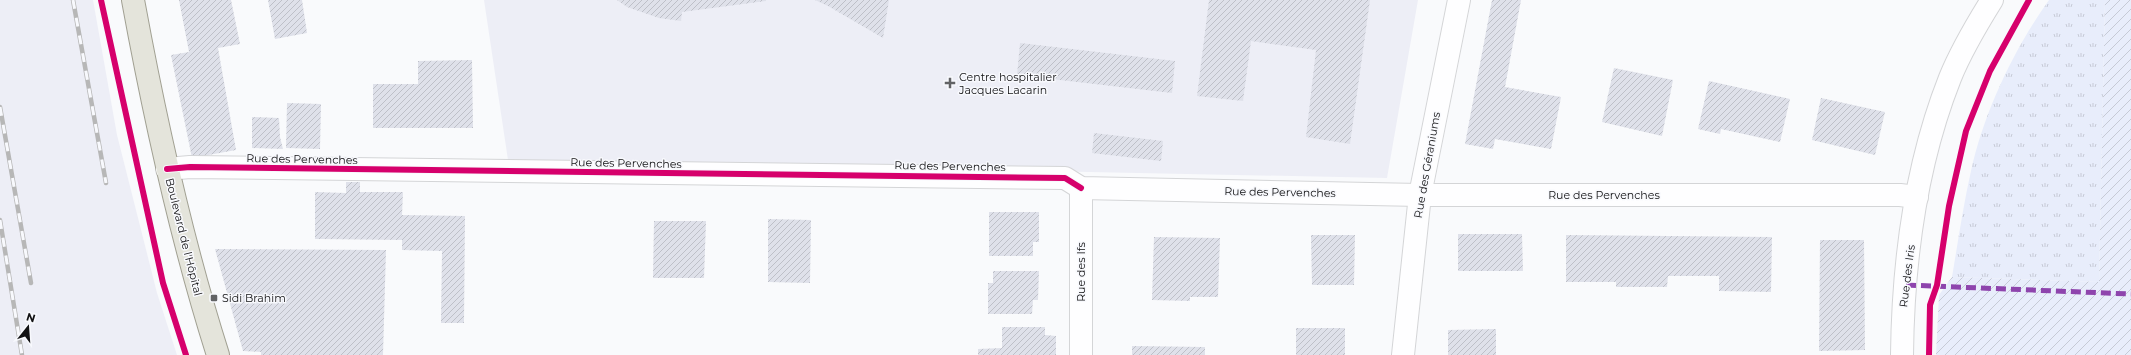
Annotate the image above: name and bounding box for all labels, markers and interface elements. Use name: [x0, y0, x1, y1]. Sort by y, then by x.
place label: Centre hospitalier Jacques Lacarin: [958, 70, 1057, 97]
marker: Centre hospitalier Jacques Lacarin: [944, 77, 956, 89]
street label: Rue des Géraniums: [1411, 110, 1443, 219]
street label: Rue des Pervenches: [246, 151, 359, 167]
street label: Rue des Pervenches: [570, 155, 683, 171]
street label: Rue des Pervenches: [894, 158, 1007, 174]
street label: Boulevard de l'Hôpital: [163, 177, 205, 297]
street label: Rue des Pervenches: [1224, 184, 1337, 200]
street label: Rue des Pervenches: [1548, 188, 1660, 202]
street label: Rue des Ifs: [1074, 242, 1088, 302]
street label: Rue des Iris: [1896, 243, 1918, 308]
place label: Sidi Brahim: [222, 291, 286, 305]
marker: Sidi Brahim: [209, 293, 219, 303]
north arrow: [8, 307, 48, 347]
text: N: [25, 309, 37, 325]

